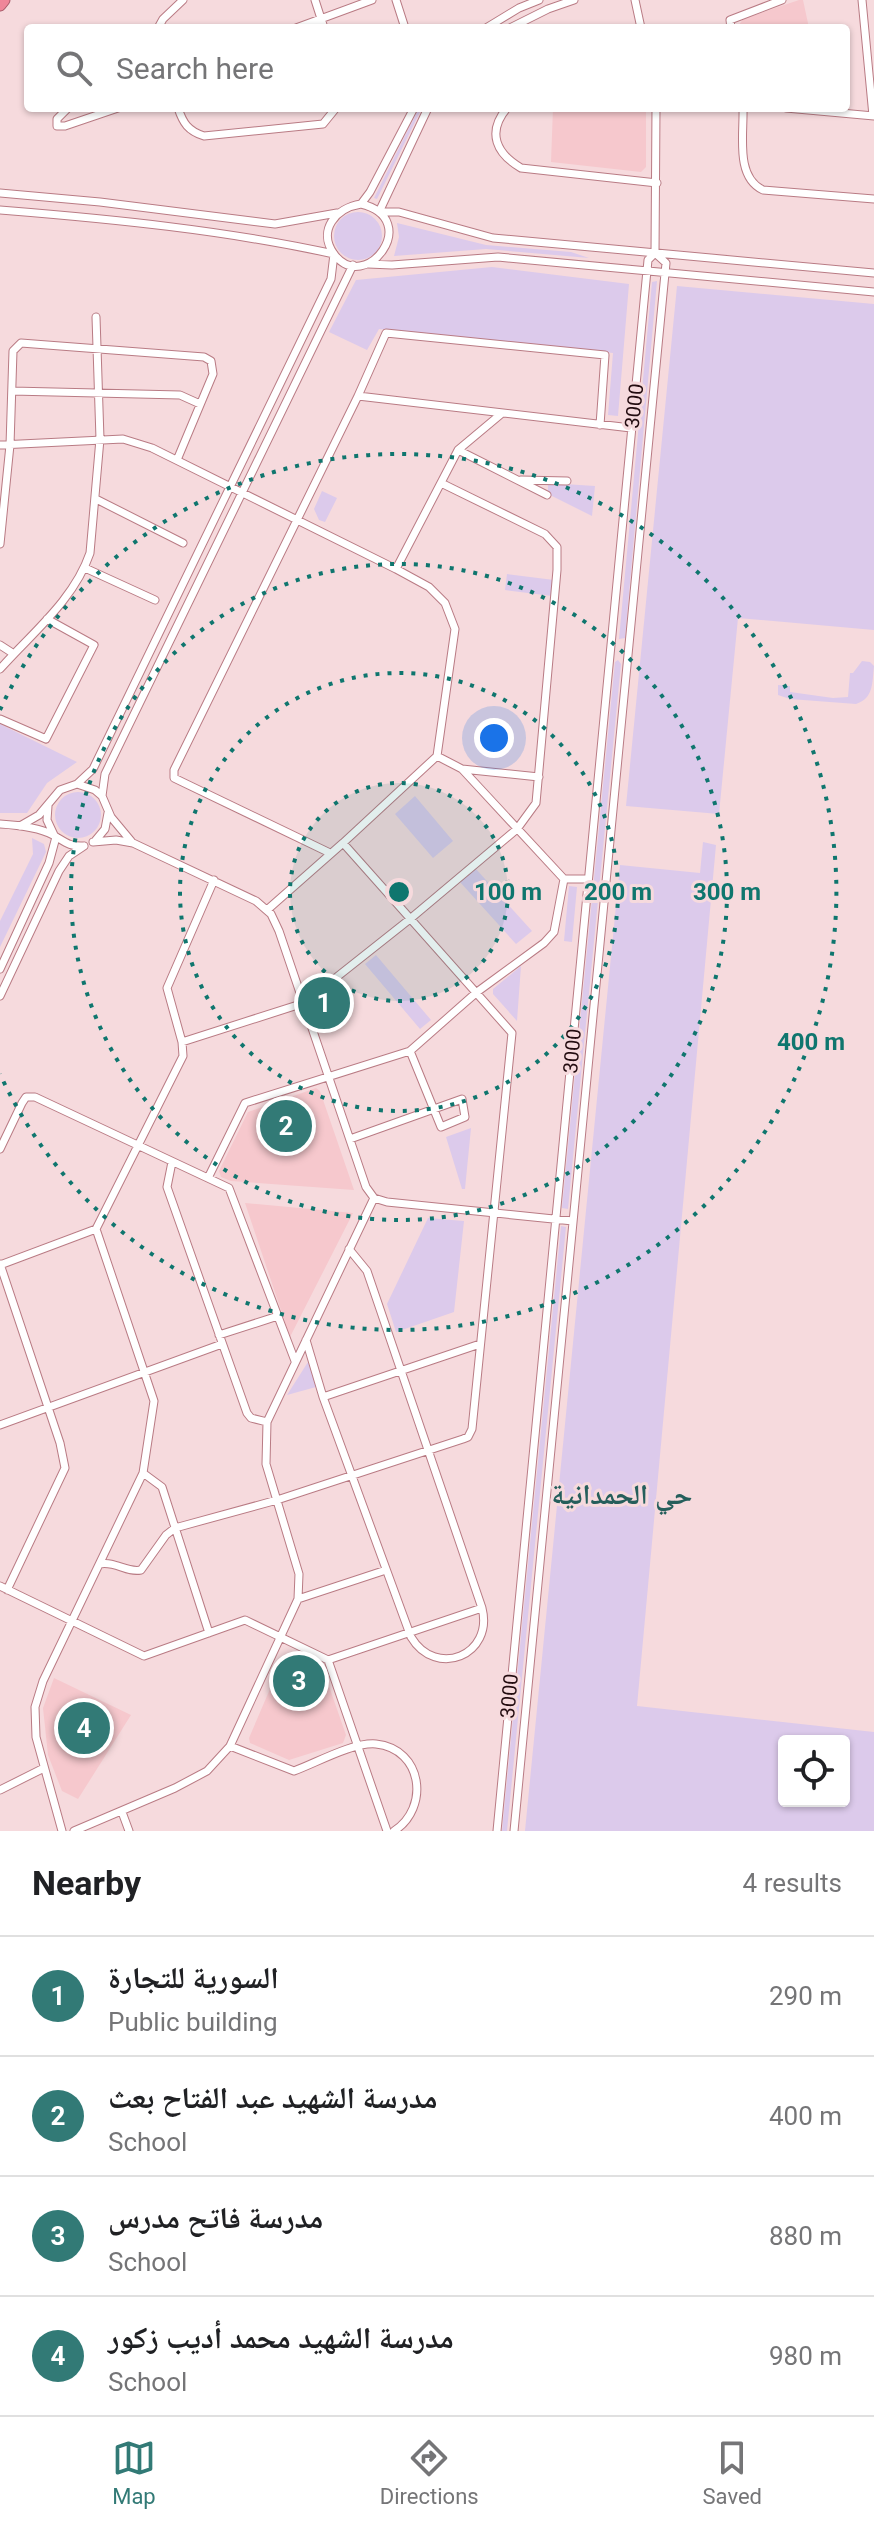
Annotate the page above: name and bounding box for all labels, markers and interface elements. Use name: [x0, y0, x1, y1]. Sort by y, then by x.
search box: [24, 24, 850, 112]
icon: search: [52, 46, 96, 90]
text: Search here: [116, 51, 274, 86]
street label: 3000: [620, 382, 648, 430]
your location: [474, 718, 514, 758]
centre of rings: [385, 878, 413, 906]
text: 100 m: [474, 878, 542, 906]
text: 200 m: [584, 878, 652, 906]
text: 300 m: [693, 878, 761, 906]
pin: 1: [298, 973, 350, 1033]
street label: 3000: [558, 1028, 586, 1074]
text: 400 m: [777, 1028, 845, 1056]
pin: 2: [260, 1096, 312, 1156]
district label: حي الحمدانية: [552, 1478, 692, 1516]
pin: 3: [273, 1651, 325, 1711]
street label: 3000: [495, 1673, 523, 1719]
pin: 4: [58, 1698, 110, 1758]
map controls: [778, 1735, 850, 1807]
button: locate: [778, 1735, 850, 1807]
text: Nearby: [32, 1863, 141, 1903]
text: 4 results: [743, 1868, 842, 1898]
text: السورية للتجارة: [108, 1960, 279, 1995]
text: 1: [51, 1981, 65, 2011]
text: 290 m: [769, 1981, 842, 2011]
text: Public building: [108, 2007, 278, 2037]
text: مدرسة الشهيد عبد الفتاح بعث: [108, 2080, 438, 2115]
text: 2: [51, 2101, 65, 2131]
text: 400 m: [769, 2101, 842, 2131]
text: School: [108, 2127, 187, 2157]
text: مدرسة فاتح مدرس: [108, 2200, 323, 2235]
text: 3: [51, 2221, 65, 2251]
text: 880 m: [769, 2221, 842, 2251]
text: School: [108, 2247, 187, 2277]
text: مدرسة الشهيد محمد أديب زكور: [108, 2320, 454, 2355]
text: 4: [51, 2341, 65, 2371]
text: 980 m: [769, 2341, 842, 2371]
text: School: [108, 2367, 187, 2397]
tab: Map: [112, 2436, 156, 2509]
tab: Directions: [380, 2436, 479, 2509]
tab: Saved: [703, 2436, 762, 2509]

